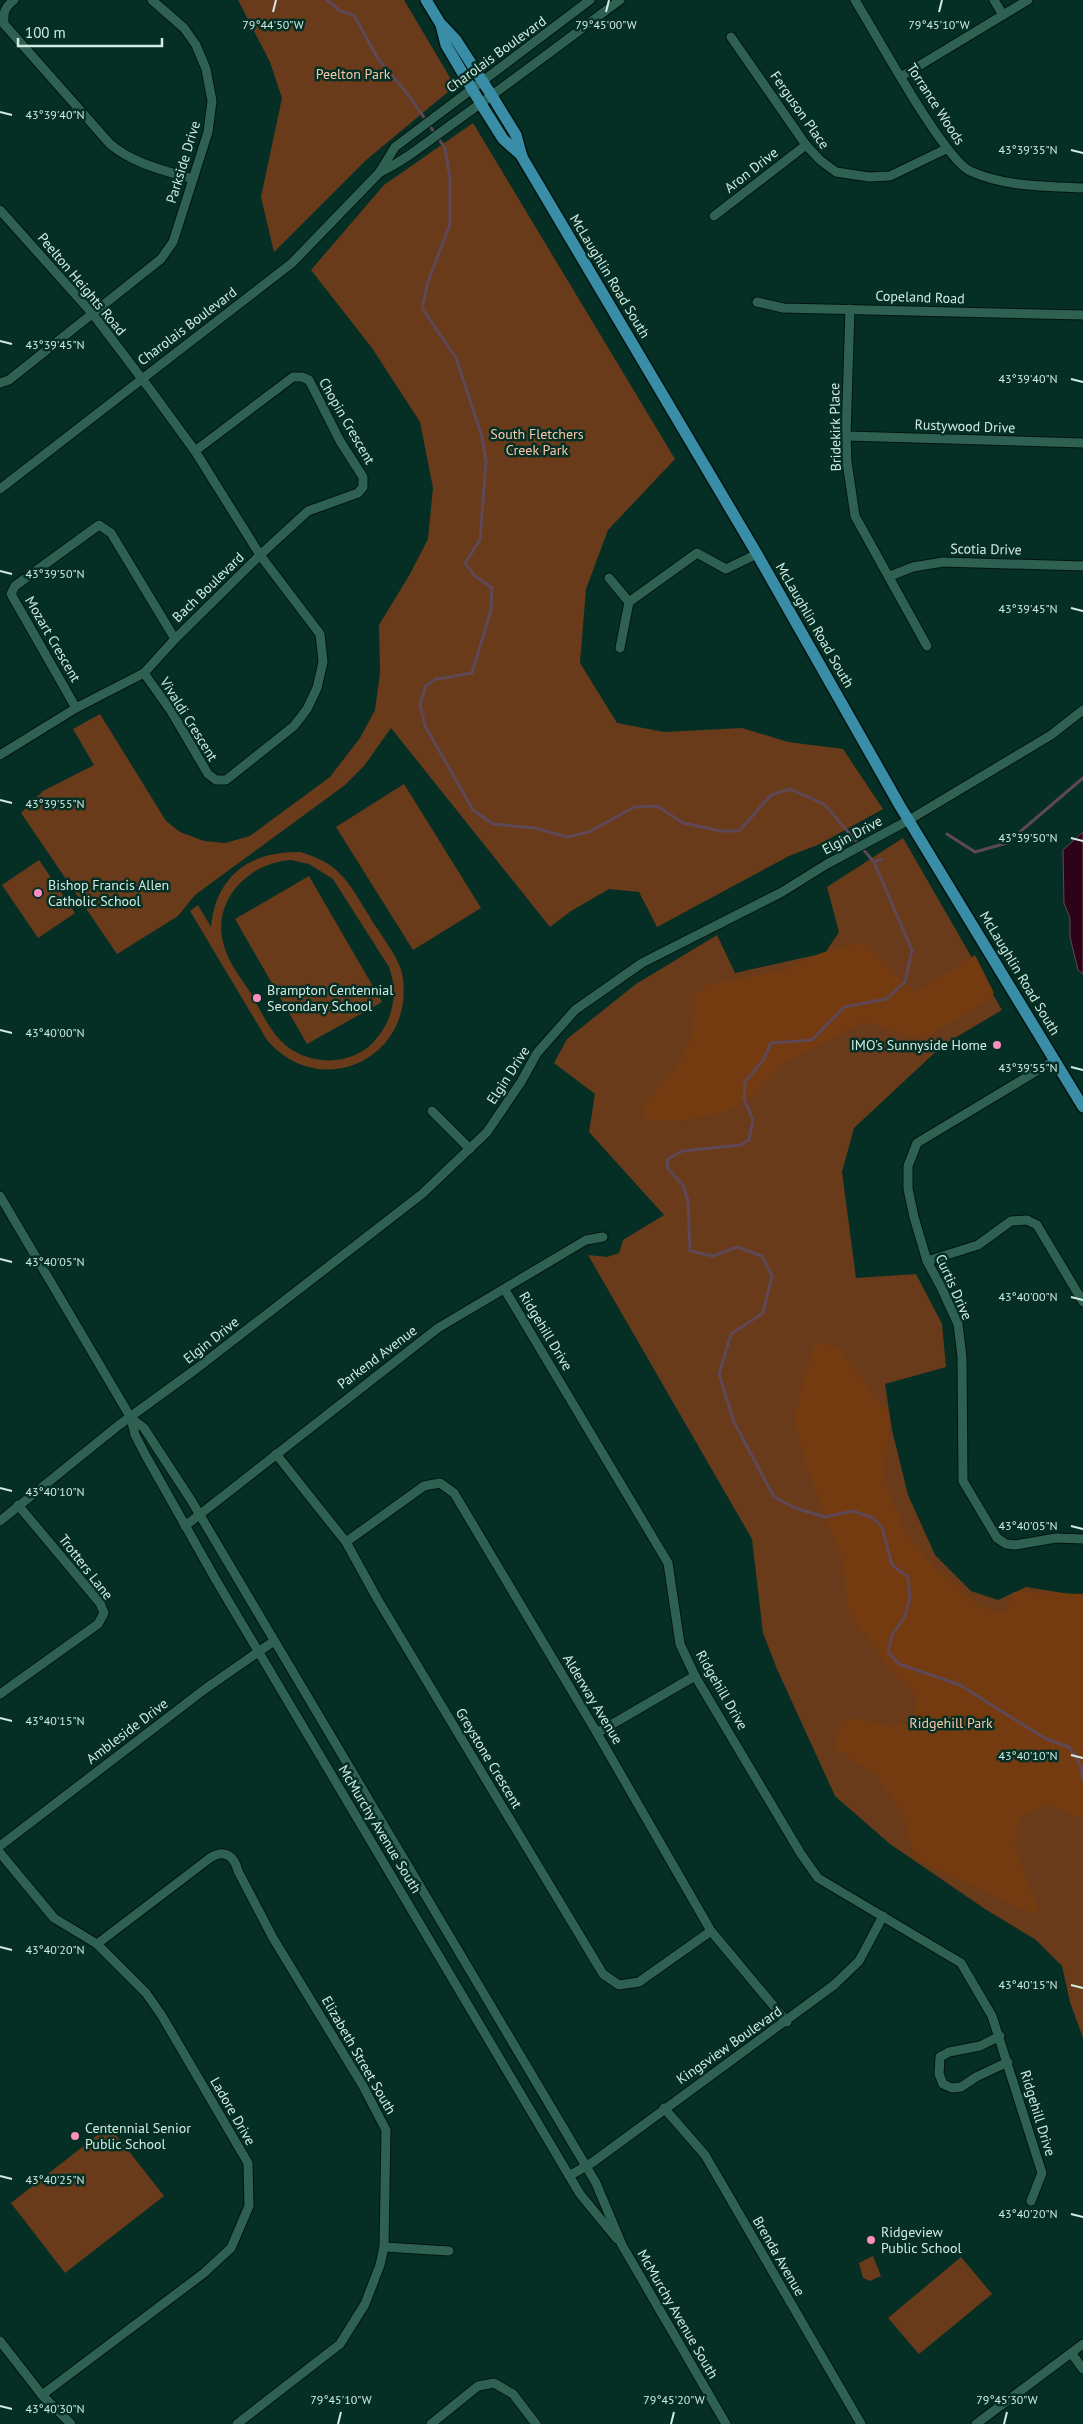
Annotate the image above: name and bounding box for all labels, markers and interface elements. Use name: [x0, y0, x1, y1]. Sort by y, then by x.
street label: Charolais Boulevard: [442, 12, 550, 96]
scale bar: [18, 15, 161, 47]
text: 79°44'50"W: [242, 17, 304, 32]
text: 79°45'00"W: [575, 17, 637, 32]
text: 79°45'10"W: [908, 17, 970, 32]
text: 100 m: [25, 23, 66, 42]
street label: Torrance Woods: [903, 60, 969, 148]
park label: Peelton Park: [316, 65, 391, 83]
street label: Ferguson Place: [767, 68, 833, 152]
text: 43°39'40"N: [25, 107, 85, 122]
street label: Parkside Drive: [162, 119, 204, 205]
text: 43°39'35"N: [998, 142, 1058, 157]
street label: Aron Drive: [721, 143, 781, 197]
street label: McLaughlin Road South: [566, 211, 654, 341]
street label: Peelton Heights Road: [34, 229, 130, 339]
street label: Charolais Boulevard: [134, 283, 240, 369]
street label: Copeland Road: [875, 286, 965, 308]
text: 43°39'45"N: [25, 337, 85, 352]
text: 43°39'40"N: [998, 371, 1058, 386]
street label: Chopin Crescent: [315, 375, 379, 468]
street label: Bridekirk Place: [825, 383, 845, 471]
street label: Rustywood Drive: [914, 415, 1016, 437]
park label: South Fletchers Creek Park: [490, 425, 584, 459]
street label: Scotia Drive: [950, 539, 1022, 559]
street label: Bach Boulevard: [168, 548, 248, 626]
street label: McLaughlin Road South: [772, 559, 858, 691]
text: 43°39'50"N: [25, 566, 85, 581]
street label: Mozart Crescent: [21, 593, 85, 685]
text: 43°39'45"N: [998, 601, 1058, 616]
street label: Vivaldi Crescent: [156, 673, 222, 764]
text: 43°39'55"N: [25, 796, 85, 811]
street label: Elgin Drive: [819, 812, 885, 858]
text: 43°39'50"N: [998, 830, 1058, 845]
place label: Bishop Francis Allen Catholic School: [48, 876, 169, 910]
marker: Bishop Francis Allen Catholic School: [32, 887, 44, 899]
street label: McLaughlin Road South: [976, 908, 1064, 1038]
place label: Brampton Centennial Secondary School: [267, 981, 393, 1015]
marker: Brampton Centennial Secondary School: [251, 992, 263, 1004]
text: 43°40'00"N: [25, 1025, 85, 1040]
place label: IMO's Sunnyside Home: [851, 1036, 987, 1054]
marker: IMO's Sunnyside Home: [991, 1039, 1003, 1051]
street label: Elgin Drive: [483, 1043, 533, 1107]
text: 43°39'55"N: [998, 1060, 1058, 1075]
street label: Curtis Drive: [932, 1251, 976, 1323]
text: 43°40'05"N: [25, 1254, 85, 1269]
street label: Ridgehill Drive: [515, 1288, 577, 1374]
text: 43°40'00"N: [998, 1289, 1058, 1304]
street label: Elgin Drive: [180, 1313, 242, 1367]
street label: Parkend Avenue: [334, 1321, 420, 1393]
text: 43°40'10"N: [25, 1484, 85, 1499]
text: 43°40'05"N: [998, 1518, 1058, 1533]
street label: Trotters Lane: [55, 1531, 117, 1603]
street label: Ridgehill Drive: [692, 1647, 752, 1733]
street label: Alderway Avenue: [559, 1651, 627, 1747]
street label: Ambleside Drive: [83, 1694, 171, 1768]
street label: Greystone Crescent: [452, 1704, 526, 1812]
text: 43°40'15"N: [25, 1713, 85, 1728]
park label: Ridgehill Park: [909, 1714, 993, 1732]
text: 43°40'10"N: [998, 1748, 1058, 1763]
street label: McMurchy Avenue South: [335, 1762, 425, 1896]
text: 43°40'20"N: [25, 1942, 85, 1957]
text: 43°40'15"N: [998, 1977, 1058, 1992]
street label: Elizabeth Street South: [318, 1993, 400, 2117]
street label: Kingsview Boulevard: [673, 2002, 785, 2088]
street label: Ridgehill Drive: [1016, 2068, 1060, 2158]
street label: Ladore Drive: [206, 2074, 260, 2148]
place label: Centennial Senior Public School: [85, 2119, 191, 2153]
marker: Centennial Senior Public School: [69, 2130, 81, 2142]
text: 43°40'25"N: [25, 2172, 85, 2187]
text: 43°40'20"N: [998, 2206, 1058, 2221]
street label: Brenda Avenue: [749, 2213, 809, 2299]
place label: Ridgeview Public School: [881, 2223, 962, 2257]
marker: Ridgeview Public School: [865, 2234, 877, 2246]
street label: McMurchy Avenue South: [634, 2246, 722, 2382]
text: 79°45'10"W: [310, 2392, 372, 2407]
text: 79°45'20"W: [643, 2392, 705, 2407]
text: 79°45'30"W: [976, 2392, 1038, 2407]
text: 43°40'30"N: [25, 2401, 85, 2416]

